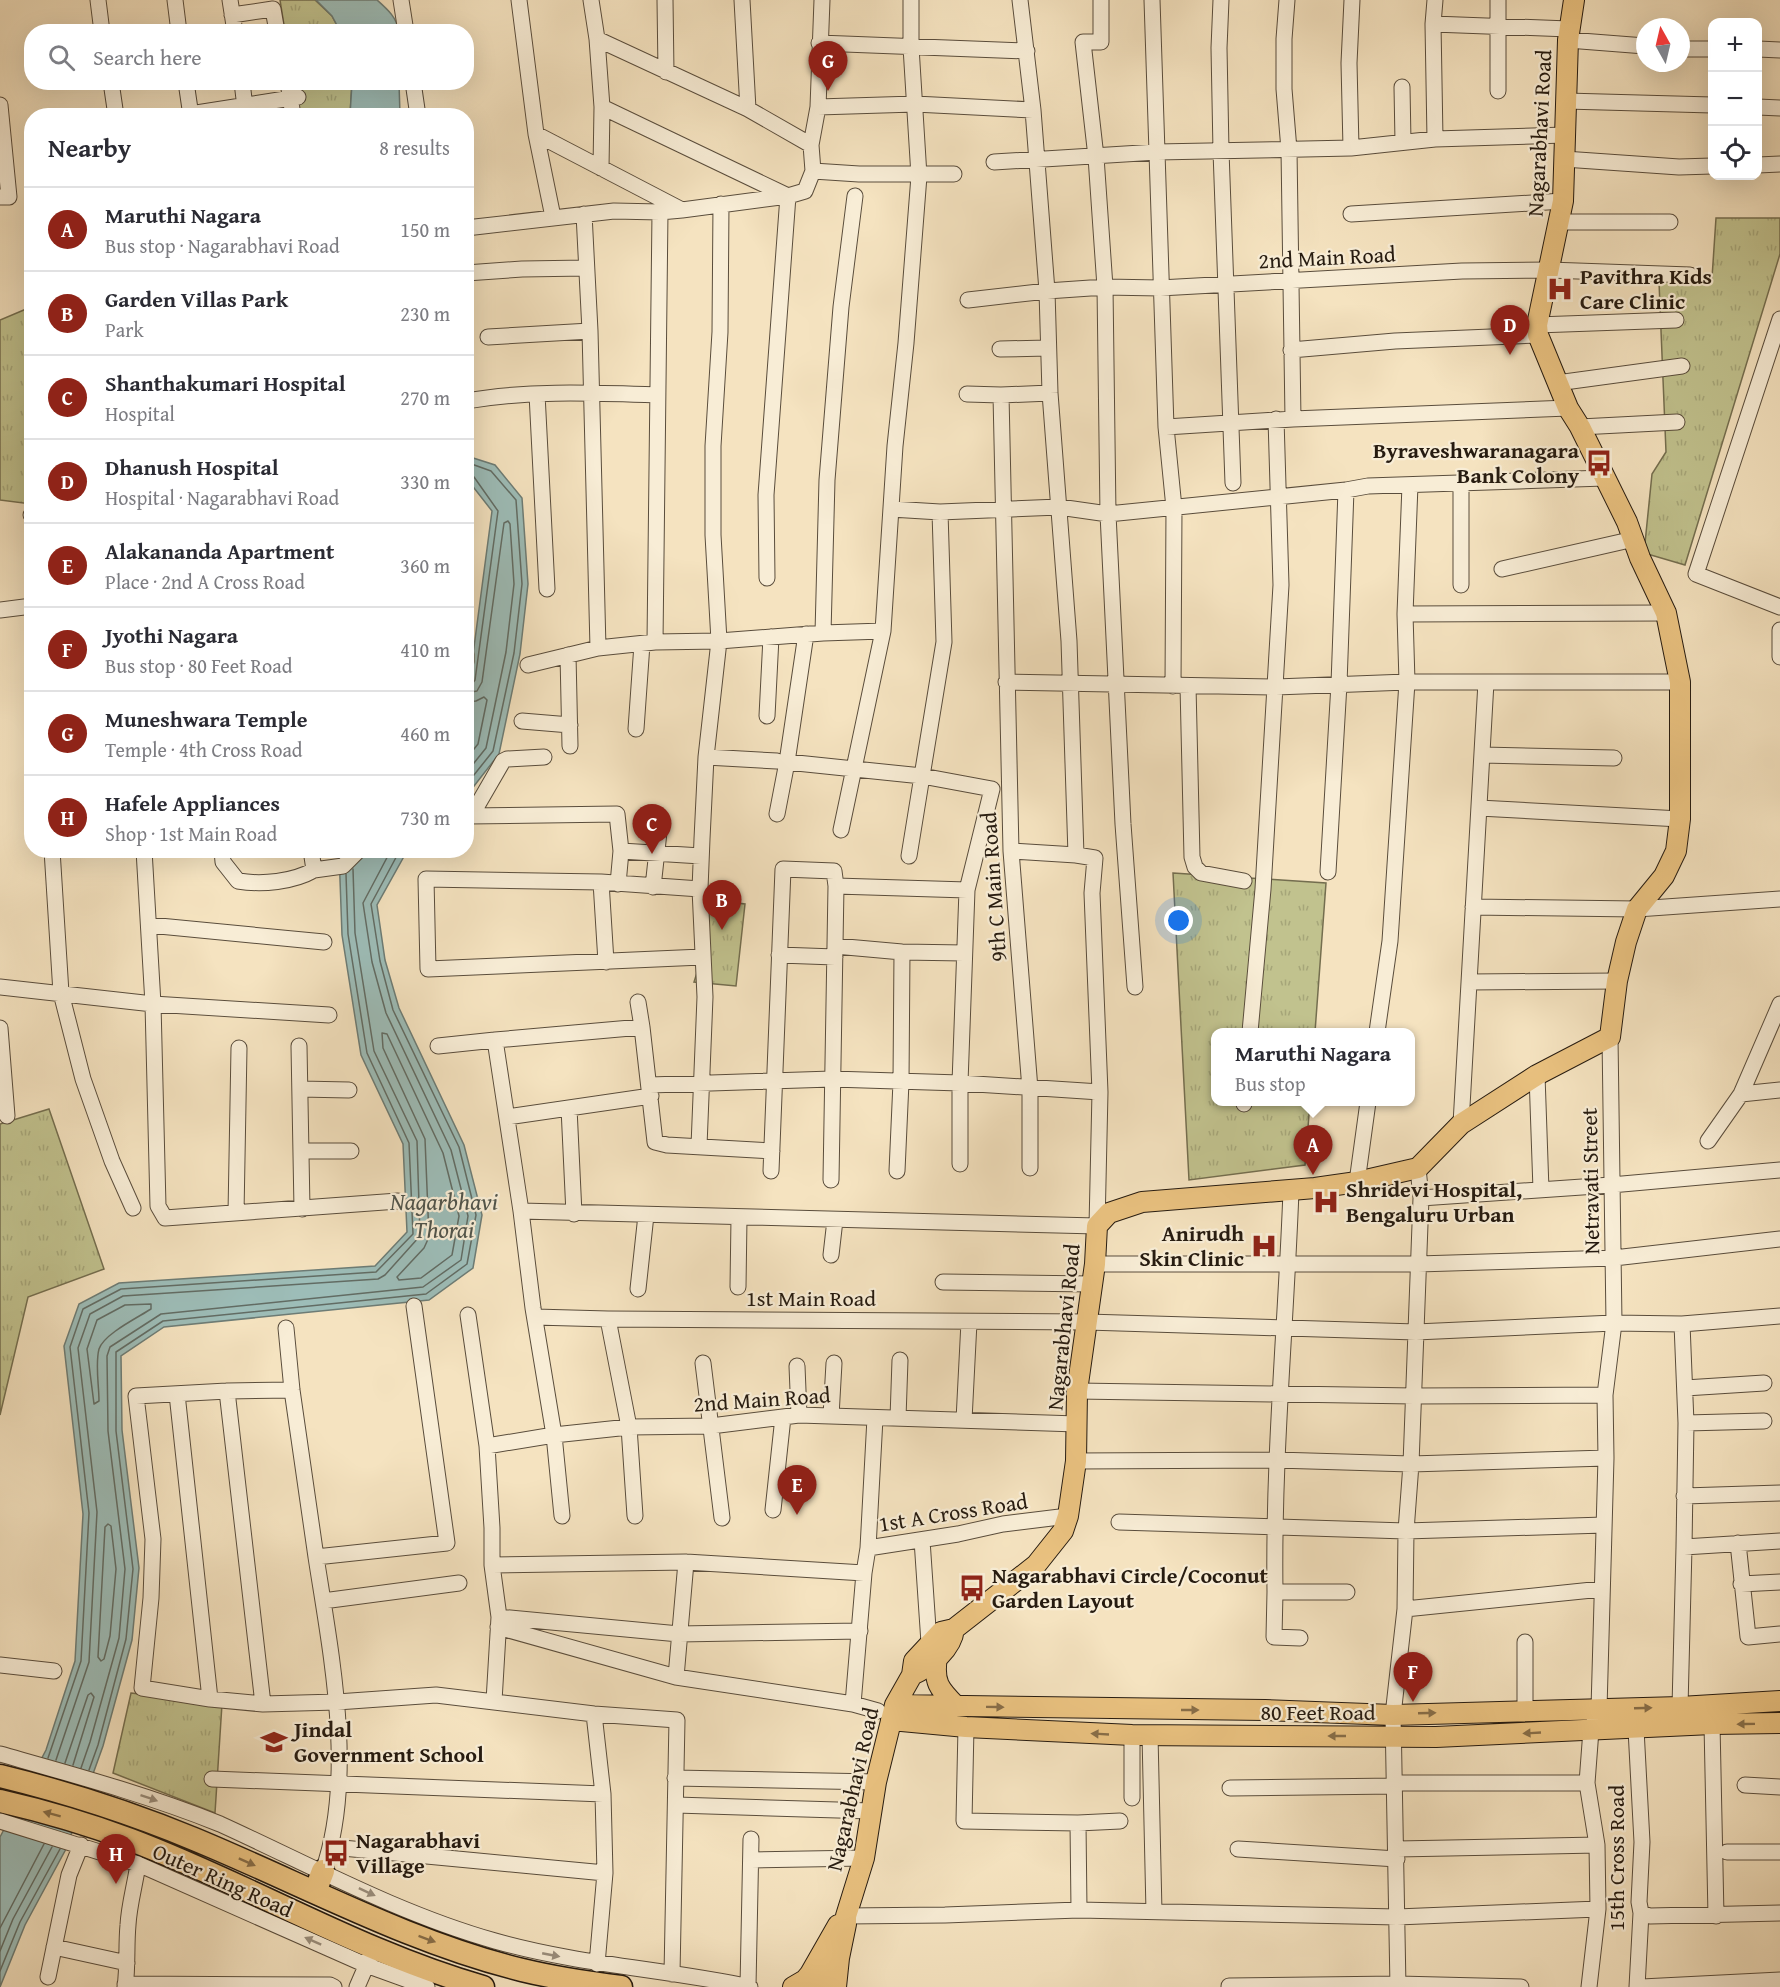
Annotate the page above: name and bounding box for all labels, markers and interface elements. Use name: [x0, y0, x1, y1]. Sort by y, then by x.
north arrow: [1636, 18, 1690, 72]
map controls: [1708, 18, 1762, 180]
button: +: [1708, 18, 1762, 72]
search box: [24, 24, 474, 90]
icon: search: [45, 41, 78, 74]
text: Search here: [93, 41, 202, 73]
pin: G: [808, 42, 848, 91]
street label: Nagarabhavi Road: [1519, 48, 1559, 217]
button: −: [1708, 72, 1762, 126]
button: locate: [1708, 126, 1762, 180]
text: Nearby: [48, 128, 131, 167]
text: 8 results: [379, 133, 450, 162]
text: Maruthi Nagara: [105, 199, 261, 231]
text: A: [61, 215, 74, 244]
text: 150 m: [400, 215, 450, 244]
text: Bus stop · Nagarabhavi Road: [105, 231, 340, 260]
street label: 2nd Main Road: [1258, 237, 1397, 277]
place label: Pavithra Kids Care Clinic: [1580, 260, 1712, 317]
hospital icon: Pavithra Kids Care Clinic: [1545, 274, 1575, 304]
text: Garden Villas Park: [105, 283, 288, 315]
text: B: [61, 299, 74, 328]
text: 230 m: [400, 299, 450, 328]
pin: D: [1490, 306, 1530, 355]
text: Park: [105, 315, 144, 344]
text: Shanthakumari Hospital: [105, 367, 346, 399]
text: C: [62, 383, 73, 412]
text: 270 m: [400, 383, 450, 412]
text: Hospital: [105, 399, 175, 428]
place label: Byraveshwaranagara Bank Colony: [1373, 434, 1580, 491]
bus stop icon: Byraveshwaranagara Bank Colony: [1584, 448, 1614, 478]
text: Dhanush Hospital: [105, 451, 279, 483]
text: D: [61, 467, 74, 496]
text: 330 m: [400, 467, 450, 496]
text: Hospital · Nagarabhavi Road: [105, 483, 339, 512]
text: Alakananda Apartment: [105, 535, 334, 567]
text: E: [62, 551, 73, 580]
text: 360 m: [400, 551, 450, 580]
text: Place · 2nd A Cross Road: [105, 567, 305, 596]
text: Jyothi Nagara: [105, 619, 238, 651]
text: F: [62, 635, 73, 664]
text: 410 m: [400, 635, 450, 664]
text: Bus stop · 80 Feet Road: [105, 651, 292, 680]
text: Muneshwara Temple: [105, 703, 308, 735]
text: G: [61, 719, 74, 748]
text: 460 m: [400, 719, 450, 748]
text: Temple · 4th Cross Road: [105, 735, 303, 764]
text: Hafele Appliances: [105, 787, 280, 819]
text: H: [61, 803, 74, 832]
text: 730 m: [400, 803, 450, 832]
pin: C: [632, 804, 672, 854]
street label: 9th C Main Road: [972, 811, 1014, 963]
text: Shop · 1st Main Road: [105, 819, 277, 848]
pin: B: [702, 880, 742, 930]
your location: [1164, 906, 1193, 935]
popup: [1211, 1028, 1415, 1106]
text: Maruthi Nagara: [1235, 1037, 1391, 1069]
text: Bus stop: [1235, 1069, 1306, 1098]
street label: Netravati Street: [1573, 1107, 1607, 1255]
pin: A: [1294, 1126, 1332, 1175]
place label: Shridevi Hospital, Bengaluru Urban: [1346, 1173, 1522, 1230]
water label: Nagarbhavi Thorai: [389, 1184, 498, 1247]
hospital icon: Shridevi Hospital, Bengaluru Urban: [1311, 1187, 1341, 1217]
place label: Anirudh Skin Clinic: [1139, 1217, 1244, 1274]
hospital icon: Anirudh Skin Clinic: [1249, 1231, 1279, 1261]
street label: Nagarabhavi Road: [1038, 1242, 1088, 1412]
street label: 1st Main Road: [746, 1282, 876, 1314]
street label: 2nd Main Road: [692, 1378, 832, 1420]
pin: E: [778, 1466, 816, 1515]
street label: 1st A Cross Road: [876, 1484, 1030, 1540]
place label: Nagarabhavi Circle/Coconut Garden Layout: [992, 1559, 1269, 1616]
bus stop icon: Nagarabhavi Circle/Coconut Garden Layout: [957, 1573, 987, 1603]
pin: F: [1394, 1652, 1432, 1702]
street label: 80 Feet Road: [1260, 1696, 1376, 1728]
one-way arrow: [986, 1703, 1005, 1712]
one-way arrow: [1634, 1703, 1653, 1712]
street label: Nagarabhavi Road: [818, 1704, 886, 1874]
one-way arrow: [1181, 1705, 1200, 1715]
one-way arrow: [1418, 1709, 1437, 1718]
place label: Jindal Government School: [290, 1713, 484, 1770]
one-way arrow: [1737, 1719, 1756, 1729]
school or university icon: Jindal Government School: [259, 1727, 289, 1757]
one-way arrow: [1523, 1728, 1542, 1737]
one-way arrow: [1091, 1729, 1110, 1738]
one-way arrow: [1328, 1731, 1347, 1741]
street label: 15th Cross Road: [1600, 1785, 1632, 1931]
one-way arrow: [140, 1793, 158, 1803]
one-way arrow: [43, 1809, 61, 1819]
place label: Nagarabhavi Village: [356, 1824, 480, 1881]
pin: H: [96, 1834, 136, 1884]
street label: Outer Ring Road: [148, 1835, 298, 1925]
bus stop icon: Nagarabhavi Village: [321, 1838, 351, 1868]
one-way arrow: [238, 1857, 256, 1867]
one-way arrow: [358, 1887, 375, 1896]
one-way arrow: [418, 1935, 436, 1945]
one-way arrow: [304, 1936, 322, 1946]
one-way arrow: [542, 1951, 561, 1960]

